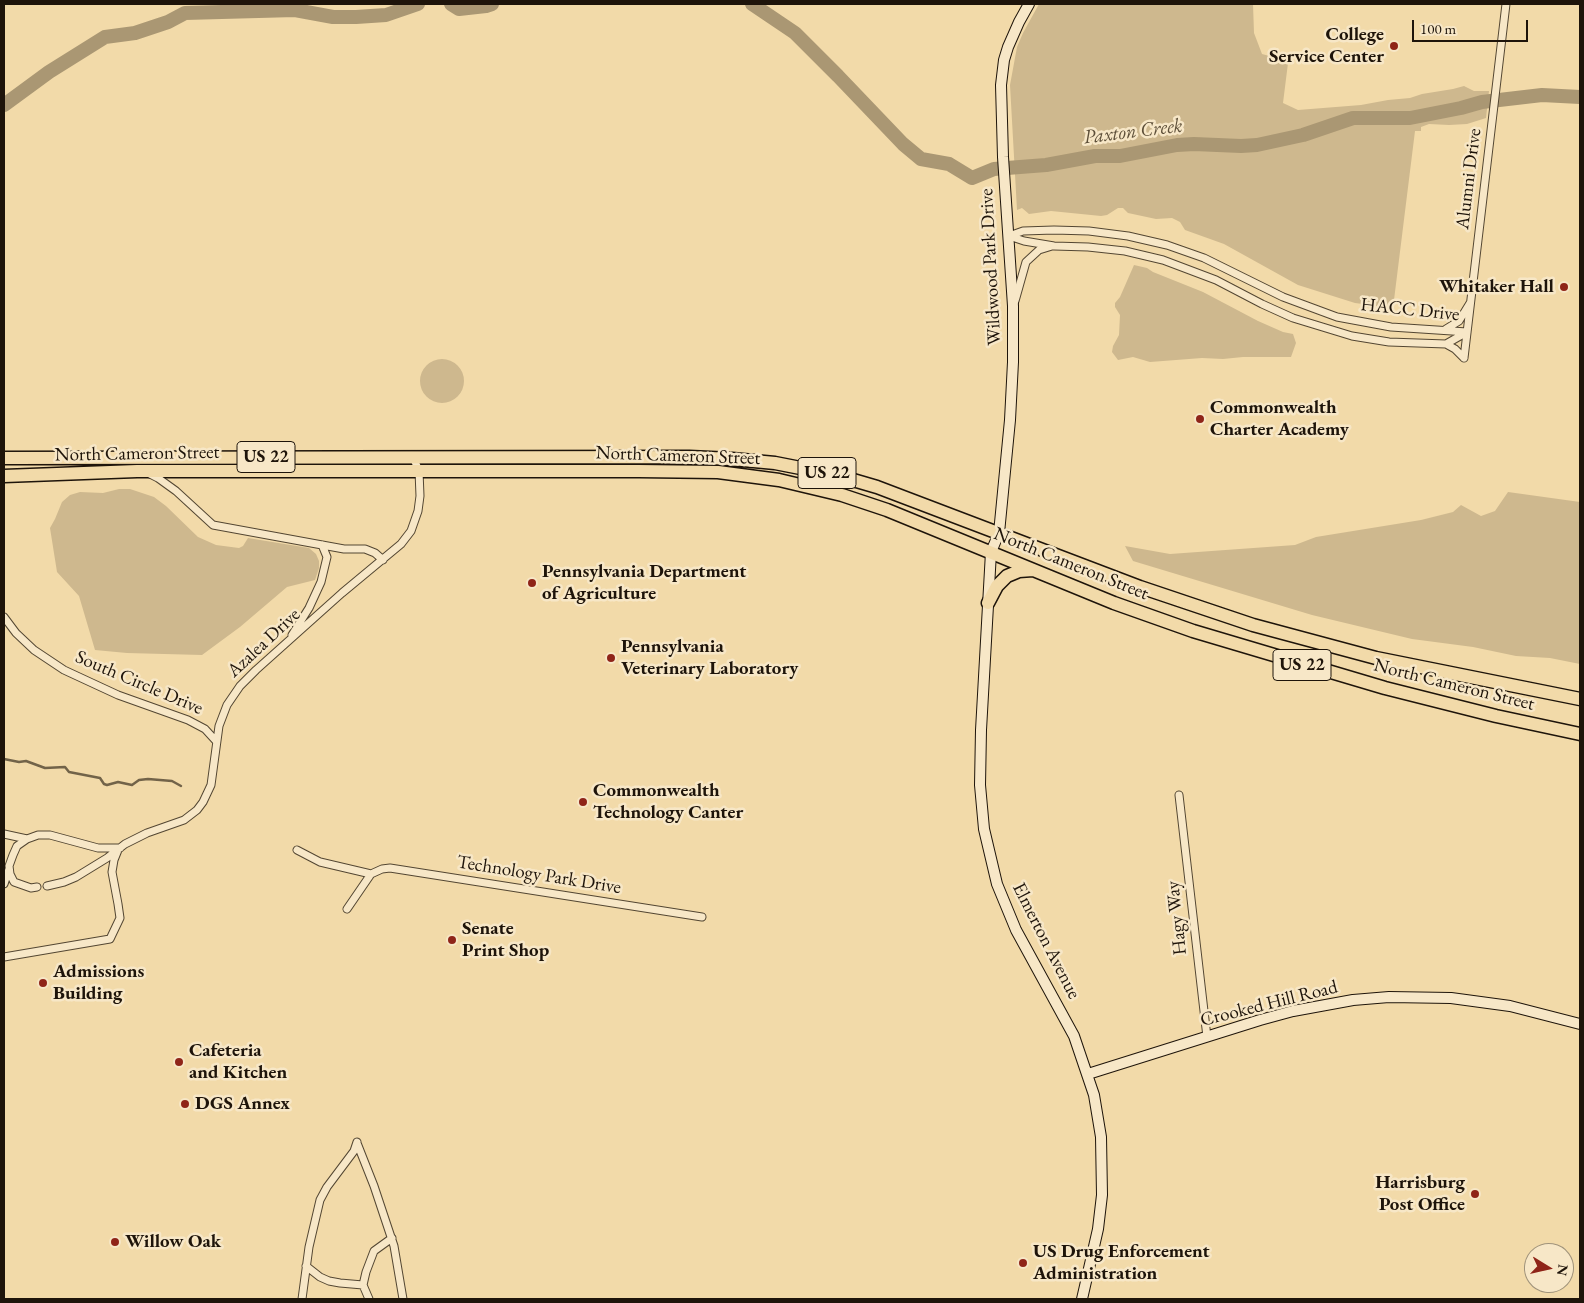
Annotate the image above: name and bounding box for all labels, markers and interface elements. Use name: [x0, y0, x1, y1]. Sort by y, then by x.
scale bar: [1414, 10, 1530, 42]
text: 100 m: [1420, 19, 1456, 38]
place label: College Service Center: [1269, 24, 1384, 68]
marker: College Service Center: [1388, 40, 1400, 52]
water label: Paxton Creek: [1082, 114, 1184, 150]
street label: Alumni Drive: [1451, 127, 1487, 231]
street label: Wildwood Park Drive: [975, 188, 1007, 346]
place label: Whitaker Hall: [1439, 276, 1554, 298]
marker: Whitaker Hall: [1558, 281, 1570, 293]
street label: HACC Drive: [1359, 293, 1461, 327]
place label: Commonwealth Charter Academy: [1210, 397, 1349, 441]
marker: Commonwealth Charter Academy: [1194, 413, 1206, 425]
street label: North Cameron Street: [54, 441, 220, 467]
road number: US 22: [237, 442, 295, 472]
street label: North Cameron Street: [595, 442, 761, 470]
road number: US 22: [798, 458, 856, 488]
street label: North Cameron Street: [990, 523, 1152, 605]
place label: Pennsylvania Department of Agriculture: [542, 561, 746, 605]
marker: Pennsylvania Department of Agriculture: [526, 577, 538, 589]
street label: Azalea Drive: [223, 603, 305, 683]
place label: Pennsylvania Veterinary Laboratory: [621, 636, 798, 680]
street label: South Circle Drive: [72, 646, 206, 720]
road number: US 22: [1273, 650, 1331, 680]
marker: Pennsylvania Veterinary Laboratory: [605, 652, 617, 664]
street label: North Cameron Street: [1371, 654, 1537, 716]
place label: Commonwealth Technology Canter: [593, 780, 743, 824]
marker: Commonwealth Technology Canter: [577, 796, 589, 808]
street label: Technology Park Drive: [455, 851, 623, 899]
street label: Elmerton Avenue: [1007, 879, 1085, 1003]
street label: Hagy Way: [1162, 880, 1192, 956]
place label: Senate Print Shop: [462, 918, 549, 962]
marker: Senate Print Shop: [446, 934, 458, 946]
place label: Admissions Building: [53, 961, 144, 1005]
street label: Crooked Hill Road: [1198, 976, 1340, 1032]
marker: Admissions Building: [37, 977, 49, 989]
place label: Cafeteria and Kitchen: [189, 1040, 287, 1084]
marker: Cafeteria and Kitchen: [173, 1056, 185, 1068]
place label: DGS Annex: [195, 1093, 290, 1115]
marker: DGS Annex: [179, 1098, 191, 1110]
place label: Harrisburg Post Office: [1375, 1172, 1465, 1216]
marker: Harrisburg Post Office: [1469, 1188, 1481, 1200]
place label: Willow Oak: [125, 1231, 221, 1253]
marker: Willow Oak: [109, 1236, 121, 1248]
place label: US Drug Enforcement Administration: [1033, 1241, 1210, 1285]
north arrow: [1524, 1243, 1574, 1293]
marker: US Drug Enforcement Administration: [1017, 1257, 1029, 1269]
text: N: [1553, 1263, 1573, 1277]

